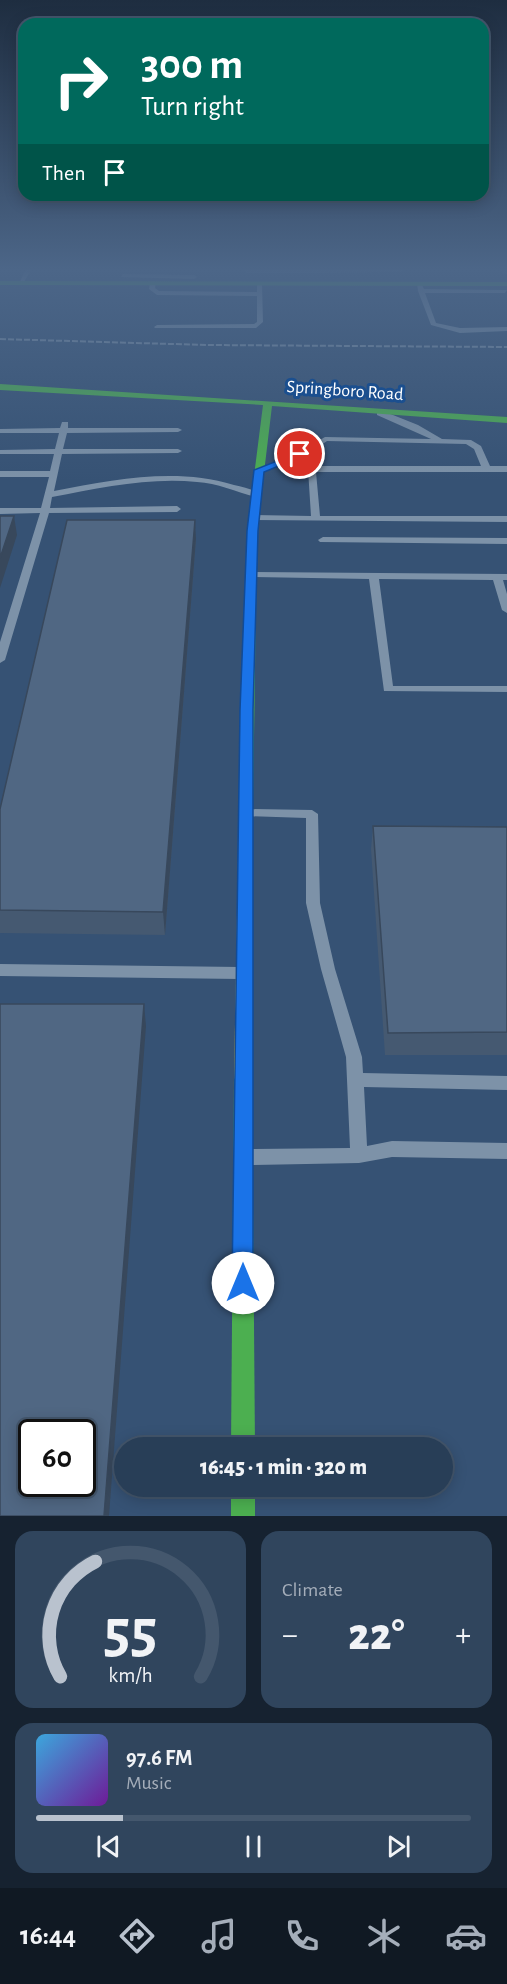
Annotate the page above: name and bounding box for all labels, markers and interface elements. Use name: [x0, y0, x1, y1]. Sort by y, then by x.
icon: right: [42, 42, 120, 120]
text: 300 m: [141, 44, 243, 86]
text: Turn right: [141, 93, 244, 120]
icon: arrive: [98, 156, 131, 189]
text: Then: [42, 162, 86, 184]
street label: Springboro Road: [286, 378, 404, 404]
pin: [274, 428, 325, 479]
icon: arrive: [283, 437, 316, 470]
position arrow: [211, 1251, 275, 1315]
speed limit sign: 60: [18, 1419, 96, 1497]
text: 16:45 · 1 min · 320 m: [200, 1456, 367, 1478]
text: Climate: [282, 1580, 343, 1600]
text: 55: [104, 1601, 157, 1663]
text: 22°: [348, 1613, 405, 1658]
text: −: [282, 1619, 298, 1652]
text: +: [455, 1619, 471, 1652]
text: km/h: [108, 1665, 153, 1686]
text: 97.6 FM: [126, 1747, 192, 1769]
text: Music: [126, 1773, 172, 1793]
icon: previous: [92, 1830, 125, 1863]
icon: pause: [237, 1830, 270, 1863]
icon: next: [382, 1830, 415, 1863]
icon: directions: [116, 1915, 158, 1957]
icon: music: [198, 1915, 240, 1957]
icon: phone: [281, 1915, 323, 1957]
icon: climate: [363, 1915, 405, 1957]
icon: car: [445, 1915, 487, 1957]
text: 16:44: [20, 1922, 76, 1949]

